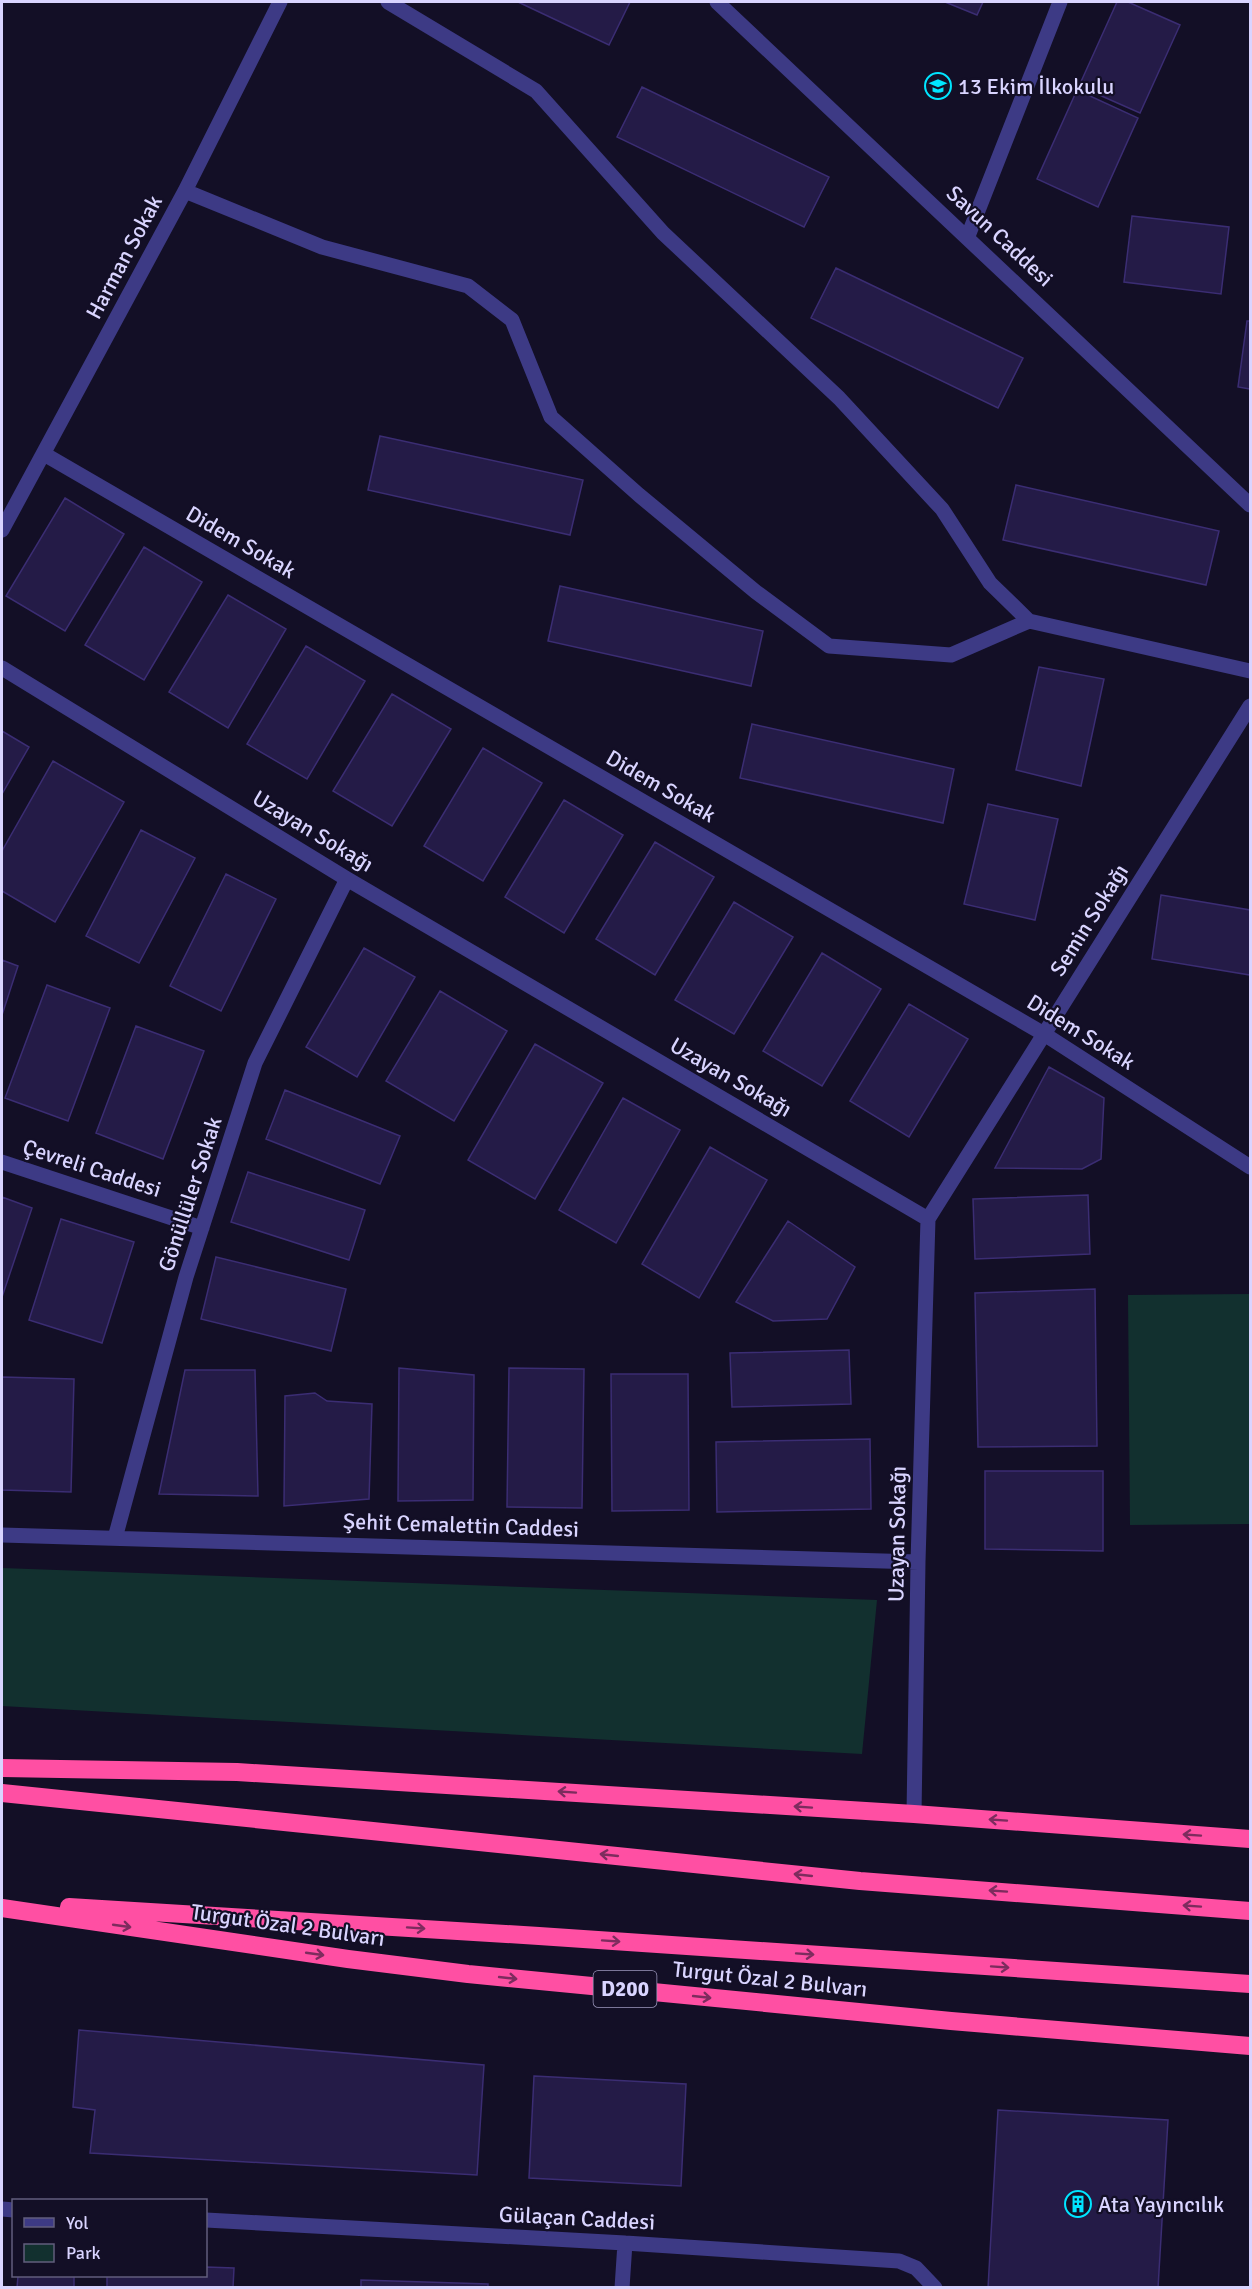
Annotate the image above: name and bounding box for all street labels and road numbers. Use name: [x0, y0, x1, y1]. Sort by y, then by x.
street label: Savun Caddesi: [941, 180, 1059, 292]
street label: Harman Sokak: [80, 190, 168, 324]
street label: Didem Sokak: [181, 500, 301, 584]
street label: Didem Sokak: [601, 744, 721, 828]
street label: Uzayan Sokağı: [248, 784, 378, 878]
street label: Semin Sokağı: [1044, 859, 1134, 981]
street label: Didem Sokak: [1022, 988, 1140, 1076]
street label: Uzayan Sokağı: [665, 1031, 797, 1123]
street label: Gönüllüler Sokak: [152, 1113, 228, 1275]
street label: Çevreli Caddesi: [19, 1133, 165, 1203]
street label: Uzayan Sokağı: [882, 1466, 912, 1602]
street label: Şehit Cemalettin Caddesi: [342, 1507, 580, 1543]
street label: Turgut Özal 2 Bulvarı: [189, 1898, 387, 1952]
street label: Turgut Özal 2 Bulvarı: [671, 1955, 869, 2003]
road number: D200: [594, 1971, 656, 2007]
street label: Gülaçan Caddesi: [498, 2200, 656, 2236]

